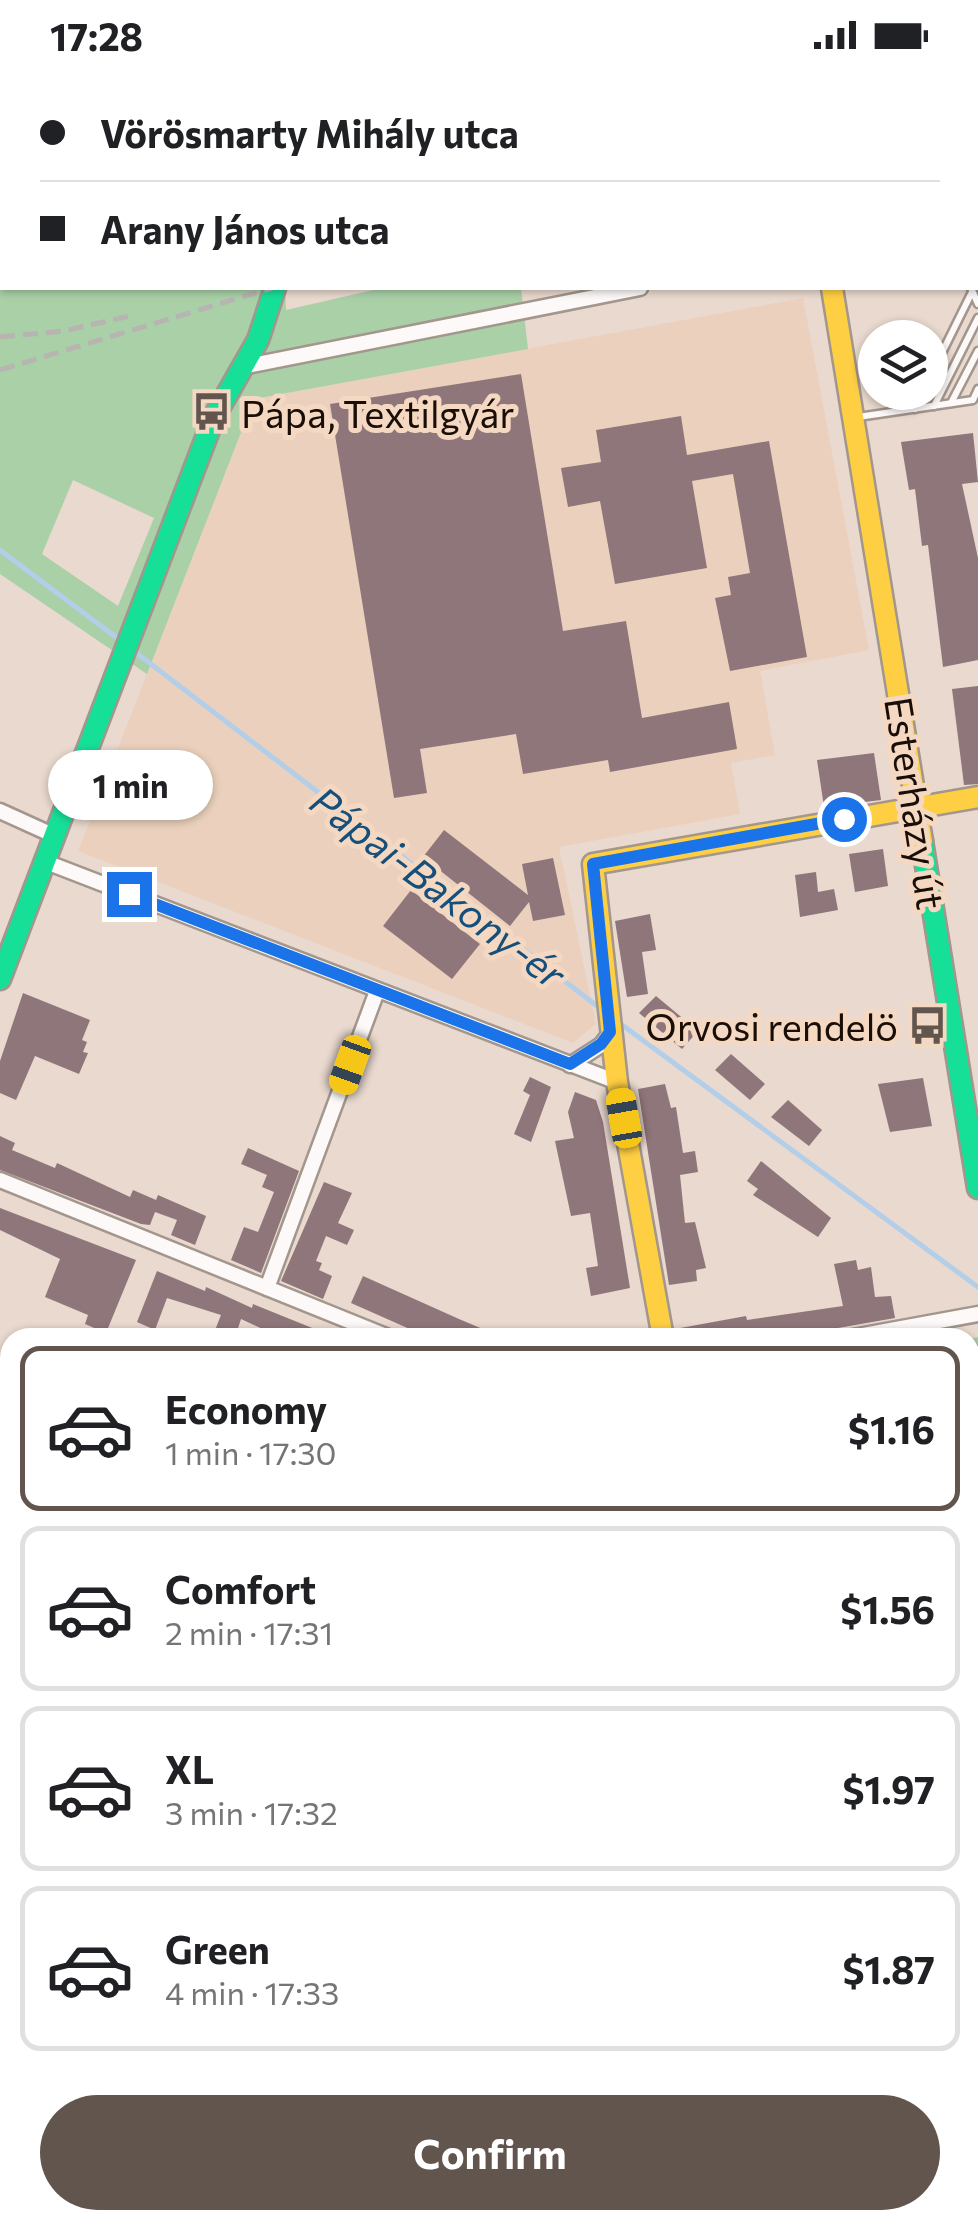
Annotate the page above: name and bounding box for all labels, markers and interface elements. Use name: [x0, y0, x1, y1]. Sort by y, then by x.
text: 17:28: [50, 12, 143, 59]
text: Vörösmarty Mihály utca: [100, 109, 519, 156]
text: Arany János utca: [100, 205, 390, 252]
map controls: [858, 320, 948, 410]
button: layers: [858, 320, 948, 410]
place label: Pápa, Textilgyár: [241, 389, 514, 436]
bus stop icon: Pápa, Textilgyár: [190, 391, 232, 433]
street label: Esterházy út: [876, 694, 956, 912]
callout: 1 min: [46, 749, 212, 819]
text: 1 min: [93, 765, 168, 805]
water label: Pápai-Bakony-ér: [302, 774, 577, 999]
route start: [822, 797, 867, 842]
route end: [107, 872, 152, 917]
place label: Orvosi rendelö: [646, 1002, 898, 1049]
bus stop icon: Orvosi rendelö: [907, 1004, 949, 1046]
car: [326, 1032, 374, 1098]
car: [604, 1086, 644, 1150]
icon: car: [45, 1384, 135, 1474]
text: Economy: [165, 1385, 327, 1432]
text: $1.16: [848, 1405, 935, 1452]
text: 1 min · 17:30: [165, 1432, 336, 1472]
icon: car: [45, 1564, 135, 1654]
text: Comfort: [165, 1565, 316, 1612]
text: $1.56: [840, 1585, 935, 1632]
text: 2 min · 17:31: [165, 1612, 333, 1652]
icon: car: [45, 1744, 135, 1834]
text: XL: [165, 1745, 214, 1792]
text: $1.97: [842, 1765, 935, 1812]
text: 3 min · 17:32: [165, 1792, 338, 1832]
icon: car: [45, 1924, 135, 2014]
text: Green: [165, 1925, 270, 1972]
text: $1.87: [842, 1945, 935, 1992]
text: 4 min · 17:33: [165, 1972, 339, 2012]
button: Confirm: [40, 2095, 940, 2210]

